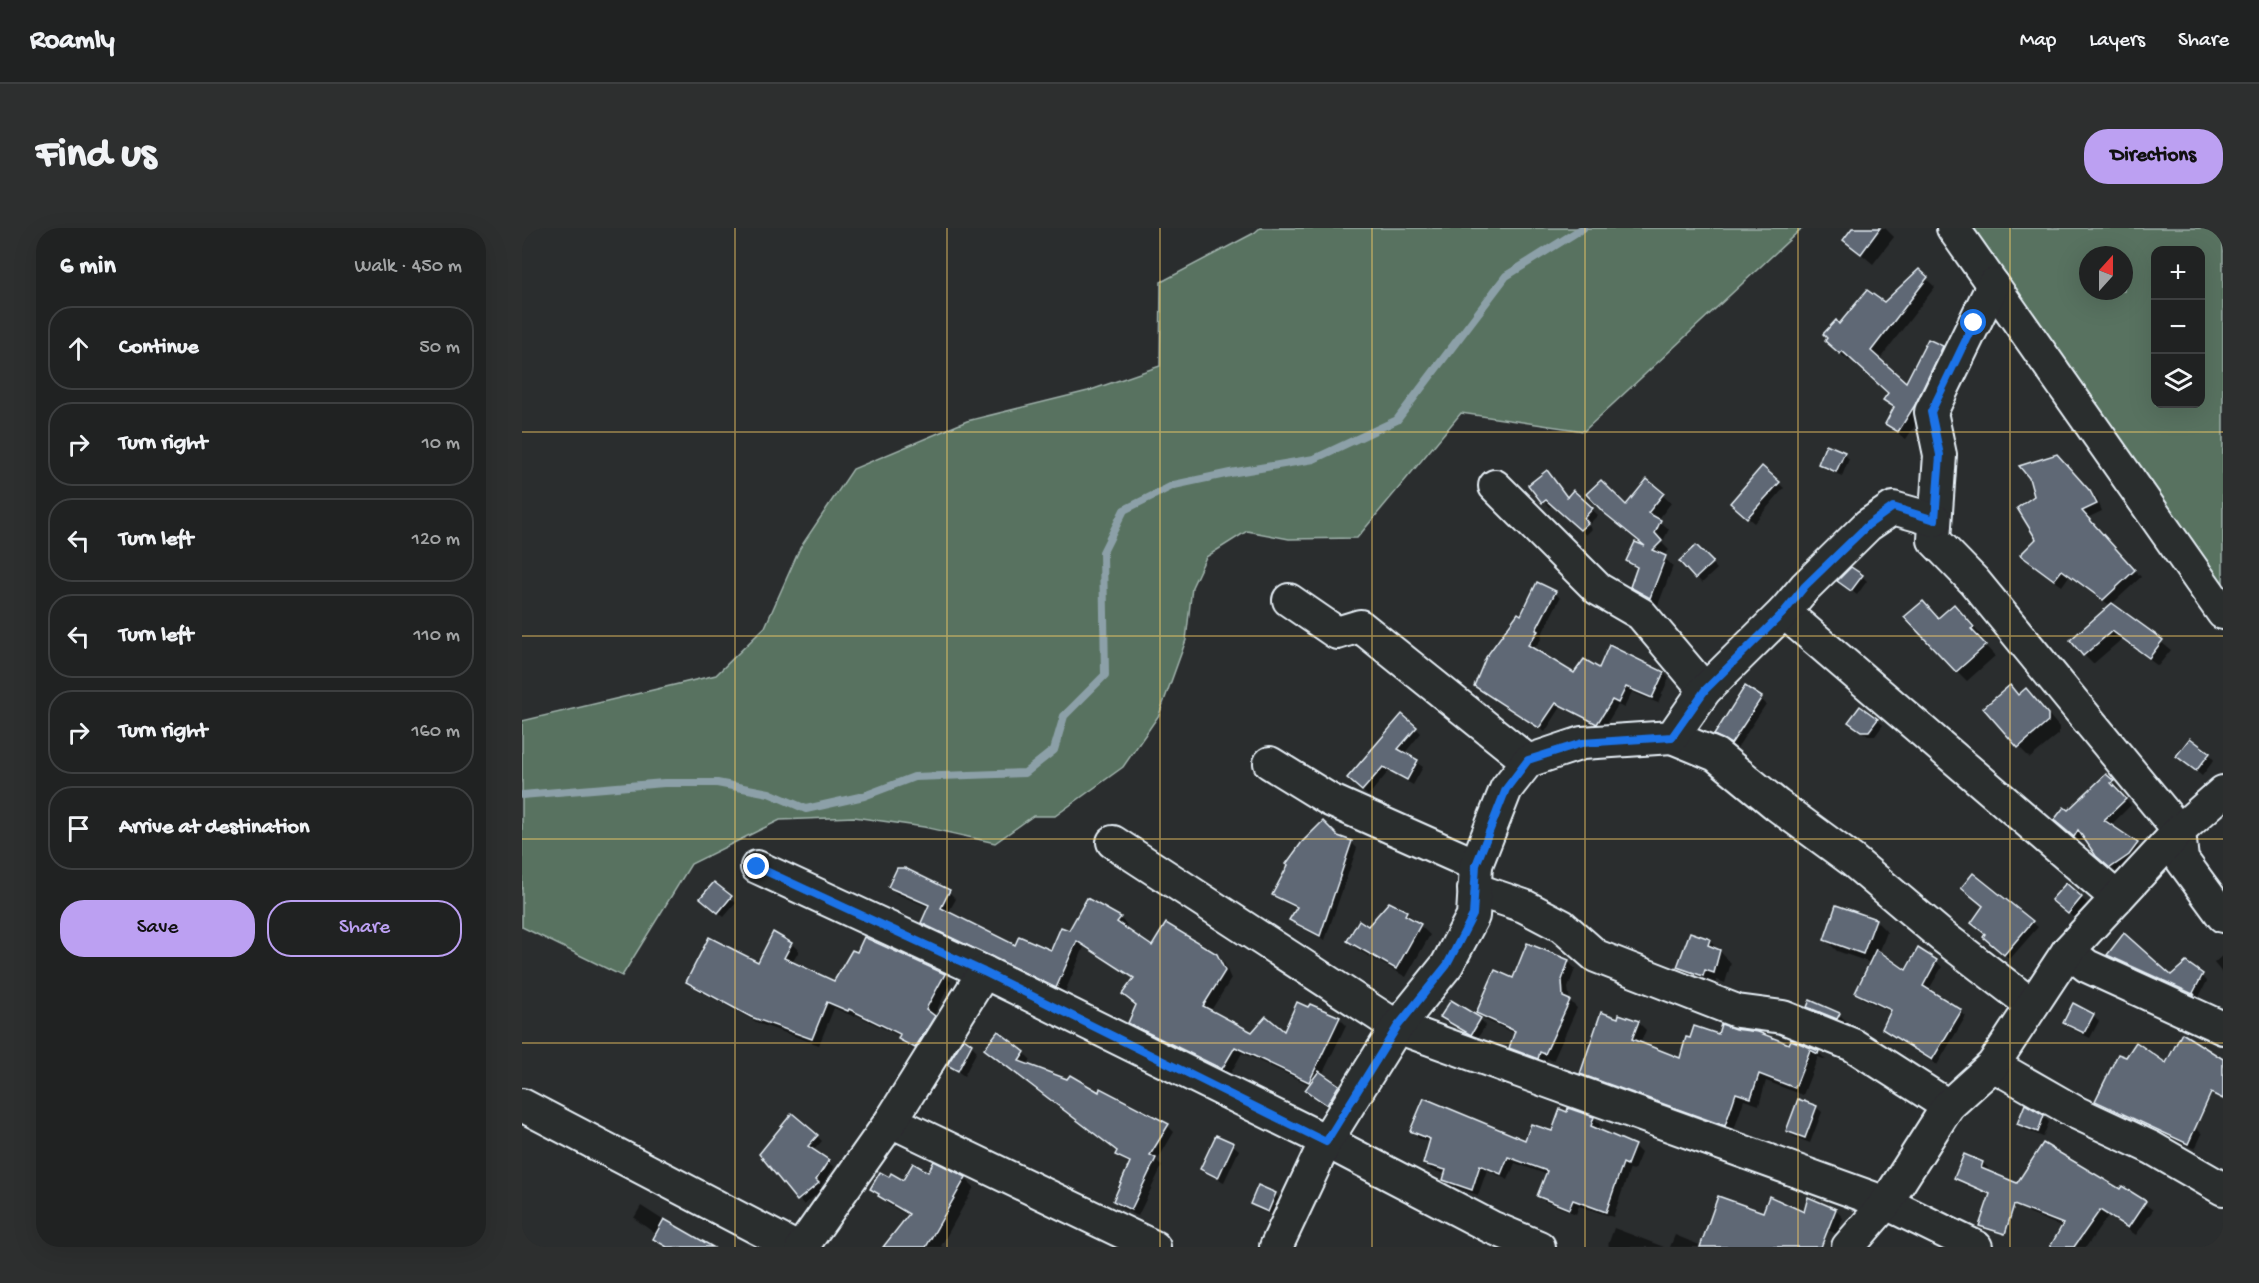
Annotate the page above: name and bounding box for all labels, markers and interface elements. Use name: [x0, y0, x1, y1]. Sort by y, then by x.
text: Roamly: [30, 25, 115, 58]
text: Map: [2020, 29, 2056, 54]
text: Layers: [2089, 29, 2145, 54]
text: Share: [2178, 29, 2229, 54]
button: Directions: [2084, 129, 2223, 184]
text: Find us: [36, 132, 156, 181]
north arrow: [2079, 246, 2133, 300]
map controls: [2151, 246, 2205, 408]
button: +: [2151, 246, 2205, 300]
text: 6 min: [60, 252, 116, 283]
text: Walk · 450 m: [355, 256, 462, 279]
button: −: [2151, 300, 2205, 354]
route start: [1960, 309, 1986, 335]
icon: ahead: [62, 332, 95, 365]
text: Continue: [119, 335, 199, 361]
text: 50 m: [419, 337, 460, 360]
button: layers: [2151, 354, 2205, 408]
icon: right: [62, 428, 95, 461]
text: Turn right: [119, 431, 207, 457]
text: 10 m: [422, 433, 460, 456]
icon: left: [62, 524, 95, 557]
text: Turn left: [119, 527, 193, 553]
text: 120 m: [412, 529, 460, 552]
icon: left: [62, 620, 95, 653]
text: Turn left: [119, 623, 193, 649]
text: 110 m: [414, 625, 460, 648]
icon: right: [62, 716, 95, 749]
text: Turn right: [119, 719, 207, 745]
text: 160 m: [411, 721, 460, 744]
icon: arrive: [62, 812, 95, 845]
text: Arrive at destination: [119, 815, 309, 841]
route end: [743, 853, 769, 879]
button: Save: [60, 900, 255, 957]
button: Share: [267, 900, 462, 957]

